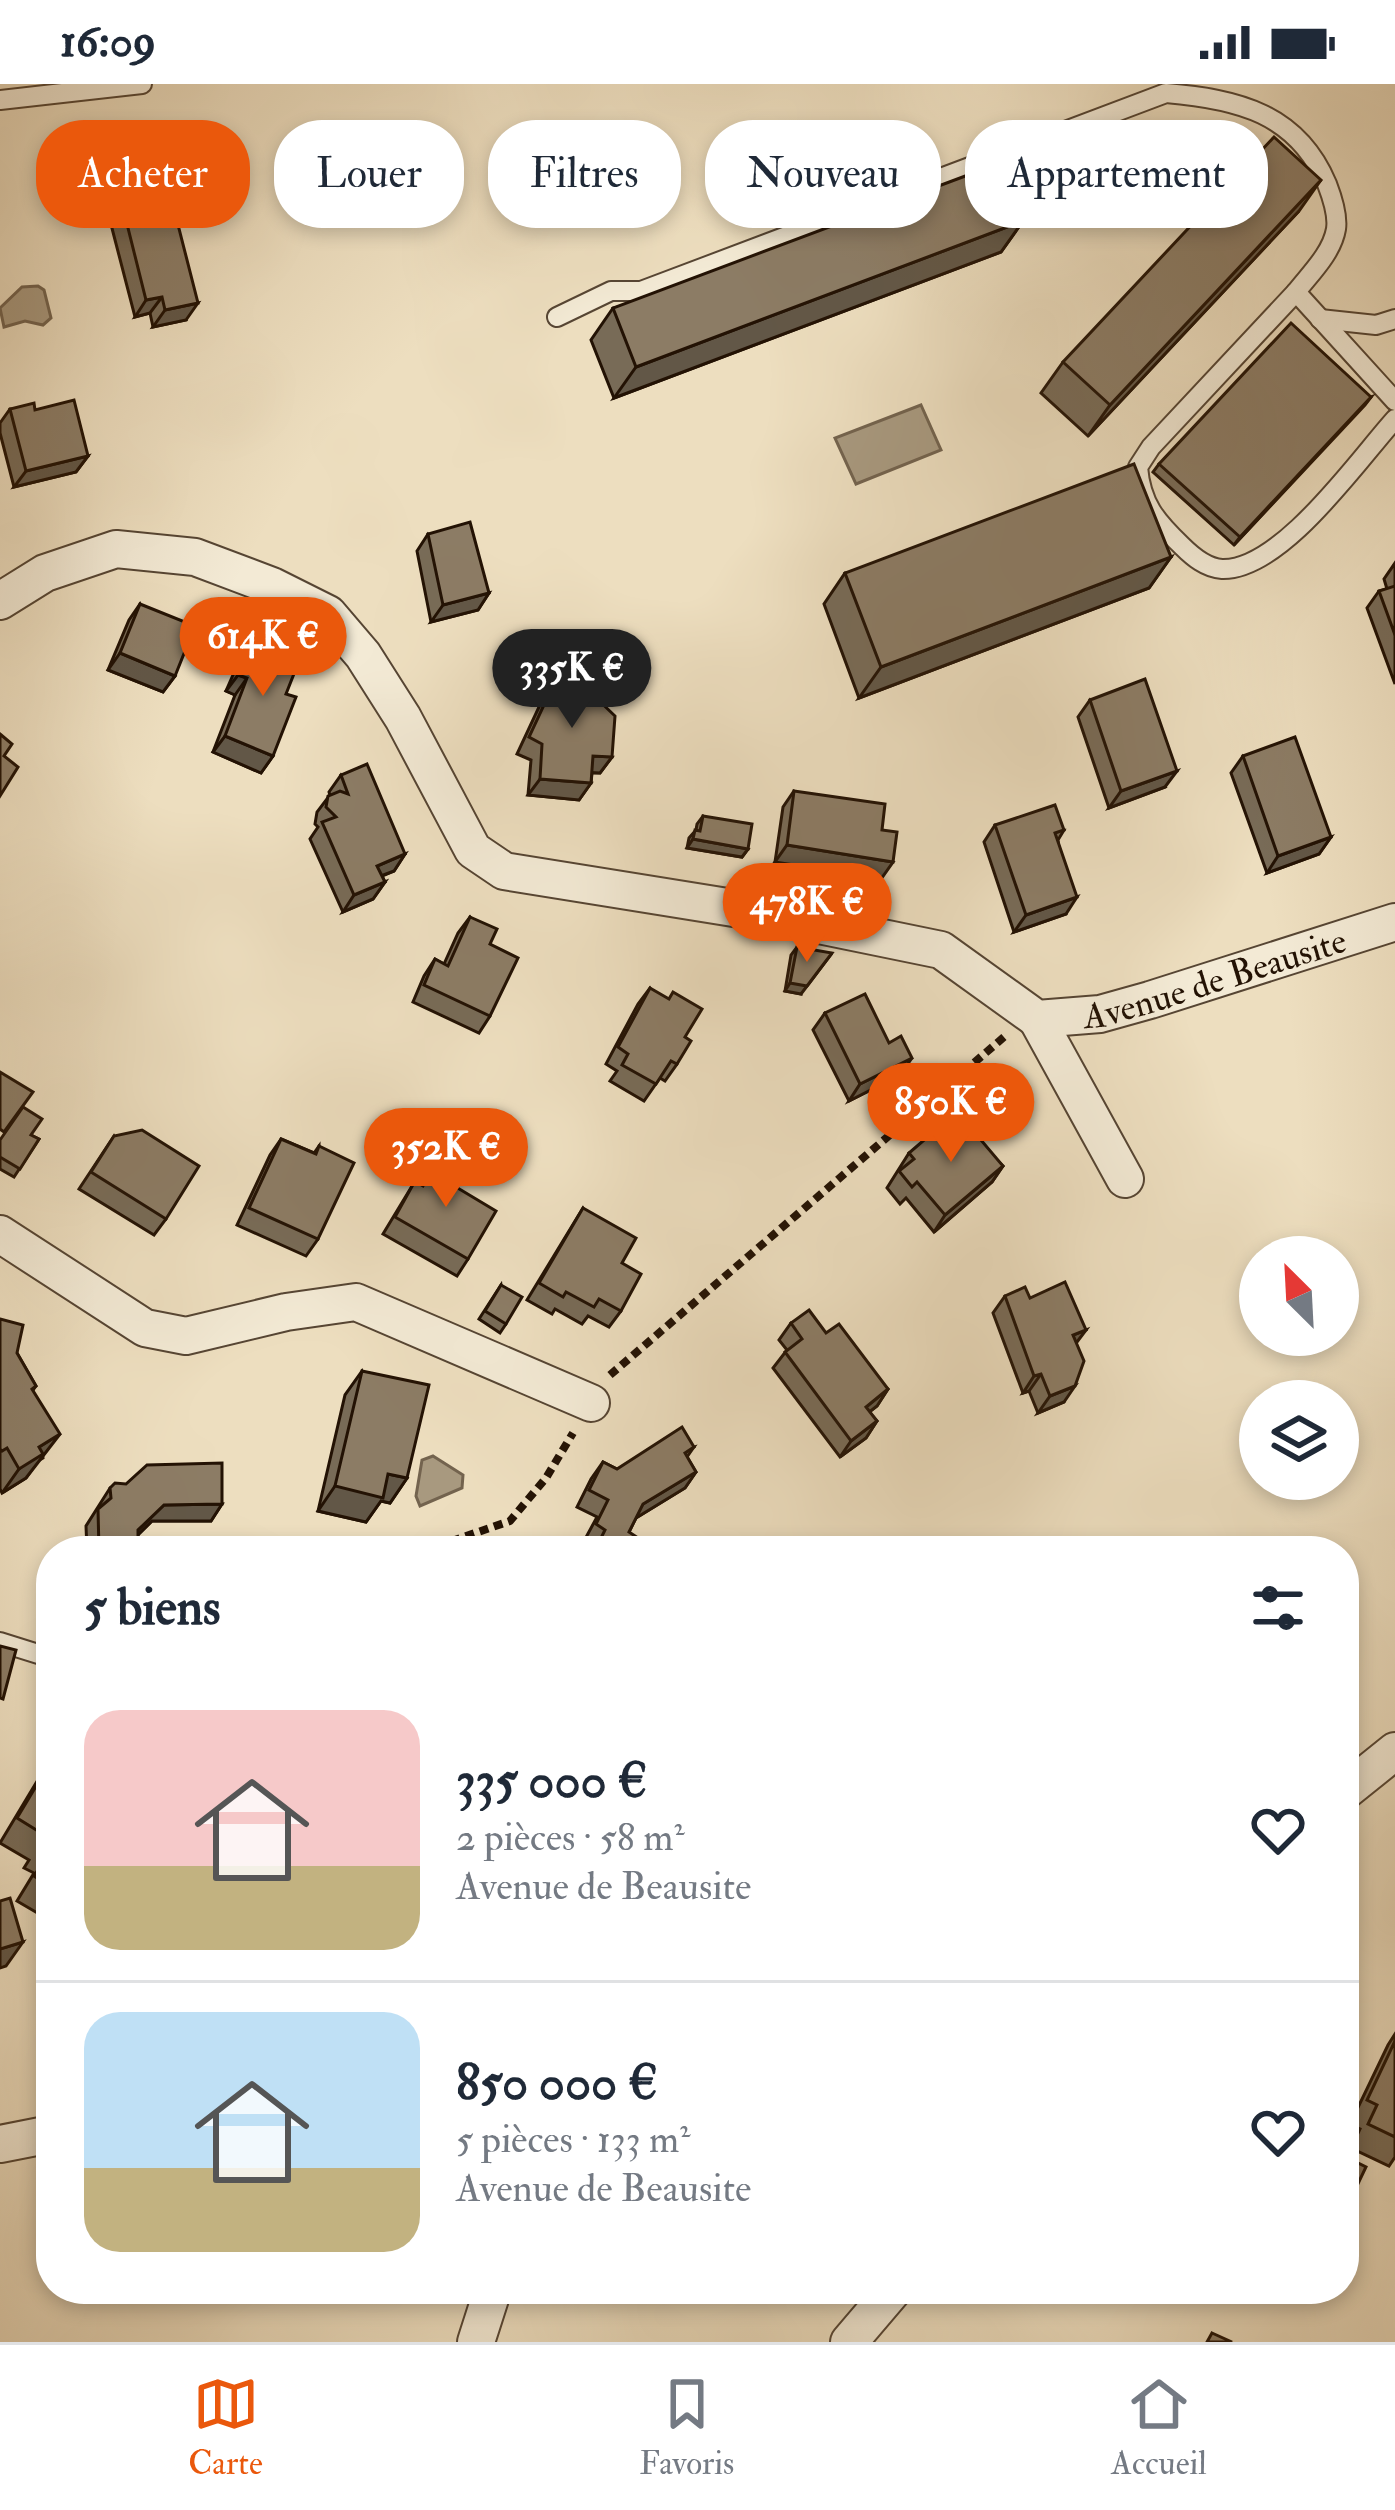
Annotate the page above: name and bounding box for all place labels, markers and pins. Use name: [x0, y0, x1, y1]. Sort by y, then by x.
pin: 614K €: [165, 597, 361, 699]
pin: 335K €: [474, 629, 670, 731]
pin: 478K €: [709, 863, 905, 965]
pin: 850K €: [853, 1063, 1049, 1165]
pin: 352K €: [348, 1108, 544, 1210]

